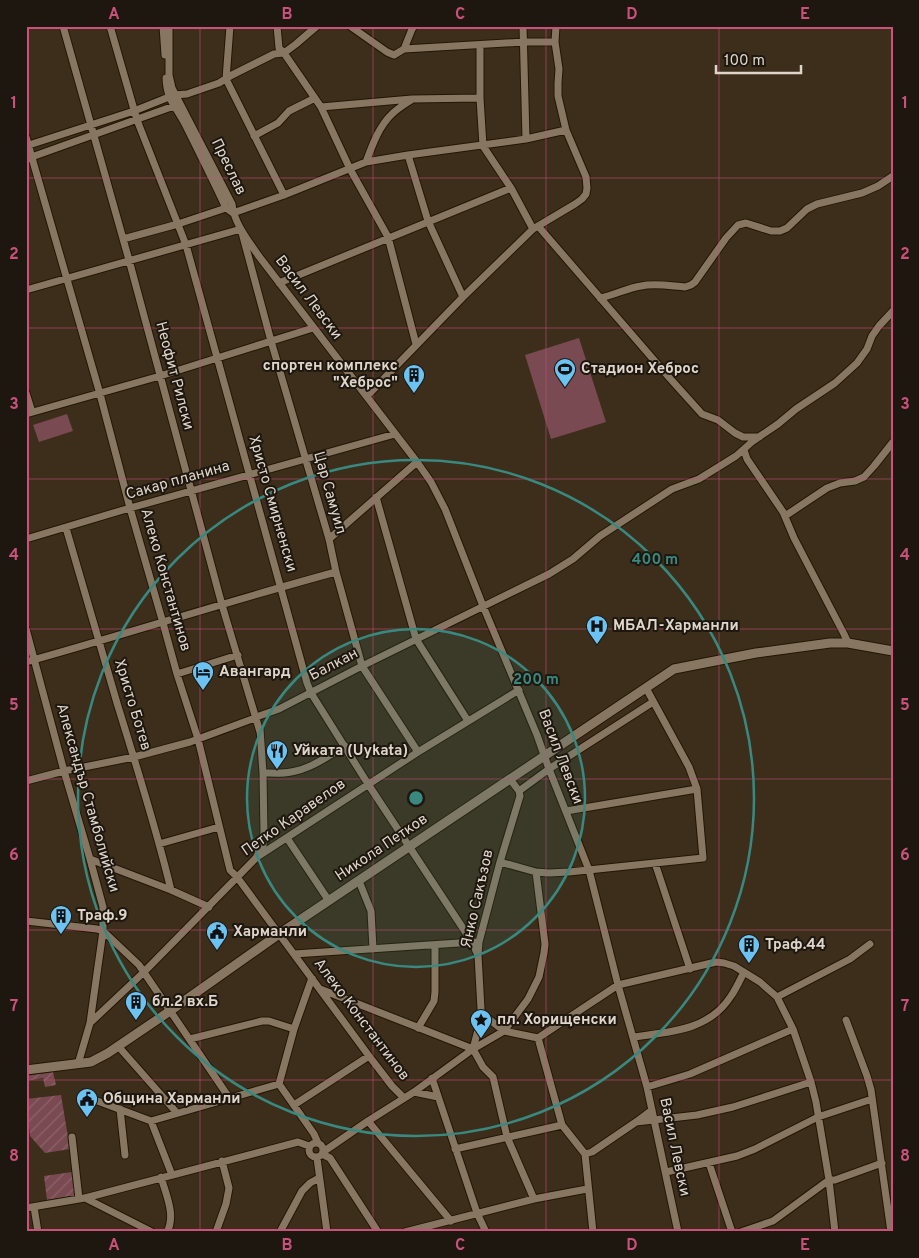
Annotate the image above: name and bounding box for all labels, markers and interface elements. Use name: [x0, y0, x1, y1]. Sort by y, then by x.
text: A: [108, 5, 120, 25]
text: B: [281, 5, 293, 25]
text: C: [455, 5, 465, 25]
text: D: [626, 5, 638, 25]
text: E: [800, 5, 810, 25]
scale bar: [716, 42, 802, 74]
text: 100 m: [724, 52, 765, 71]
text: 1: [11, 94, 17, 114]
text: 1: [902, 94, 908, 114]
street label: Преслав: [206, 136, 250, 198]
text: 2: [9, 245, 19, 265]
text: 2: [900, 245, 910, 265]
street label: Васил Левски: [270, 252, 346, 344]
street label: Неофит Рилски: [150, 320, 198, 432]
place label: спортен комплекс "Хеброс": [263, 357, 398, 393]
sports icon: Стадион Хеброс: [553, 357, 577, 388]
place label: Стадион Хеброс: [581, 360, 699, 379]
building icon: спортен комплекс "Хеброс": [402, 363, 426, 394]
text: 3: [9, 395, 19, 415]
text: 3: [900, 395, 910, 415]
street label: Христо Смирненски: [243, 434, 301, 574]
street label: Цар Самуил: [308, 450, 350, 536]
street label: Сакар планина: [124, 457, 232, 505]
street label: Алеко Константинов: [135, 506, 195, 654]
text: 4: [9, 546, 19, 566]
text: 4: [900, 546, 910, 566]
text: 400 m: [632, 551, 678, 570]
hospital icon: МБАЛ-Харманли: [585, 614, 609, 645]
place label: МБАЛ-Харманли: [613, 617, 739, 636]
street label: Балкан: [306, 644, 362, 686]
street label: Христо Ботев: [109, 657, 155, 753]
hotel icon: Авангард: [191, 660, 215, 691]
place label: Авангард: [219, 663, 291, 682]
text: 200 m: [513, 671, 559, 690]
text: 5: [9, 696, 19, 716]
text: 5: [900, 696, 910, 716]
street label: Александър Стамболийски: [51, 701, 123, 895]
street label: Васил Левски: [533, 707, 587, 807]
restaurant icon: Уйката (Uykata): [265, 739, 289, 770]
place label: Уйката (Uykata): [293, 742, 408, 761]
street label: Петко Каравелов: [238, 775, 350, 861]
centre of rings: [407, 789, 425, 807]
street label: Никола Петков: [332, 810, 432, 886]
text: 6: [9, 846, 19, 866]
text: 6: [900, 846, 910, 866]
street label: Янко Сакъзов: [457, 848, 499, 950]
building icon: Траф.9: [49, 904, 73, 935]
place label: Траф.9: [77, 907, 128, 926]
public building icon: Харманли: [205, 920, 229, 951]
place label: Харманли: [233, 923, 307, 942]
building icon: Траф.44: [737, 933, 761, 964]
place label: Траф.44: [765, 936, 826, 955]
street label: Алеко Константинов: [309, 955, 413, 1085]
building icon: бл.2 вх.Б: [124, 990, 148, 1021]
place label: бл.2 вх.Б: [152, 993, 218, 1012]
text: 7: [10, 997, 18, 1017]
text: 7: [901, 997, 909, 1017]
place icon: пл. Хорищенски: [469, 1008, 493, 1039]
place label: пл. Хорищенски: [497, 1011, 617, 1030]
public building icon: Община Харманли: [75, 1087, 99, 1118]
place label: Община Харманли: [103, 1090, 241, 1109]
street label: Васил Левски: [654, 1096, 694, 1198]
text: 8: [9, 1147, 19, 1167]
text: 8: [900, 1147, 910, 1167]
text: A: [108, 1236, 120, 1256]
text: B: [281, 1236, 293, 1256]
text: C: [455, 1236, 465, 1256]
text: D: [626, 1236, 638, 1256]
text: E: [800, 1236, 810, 1256]

